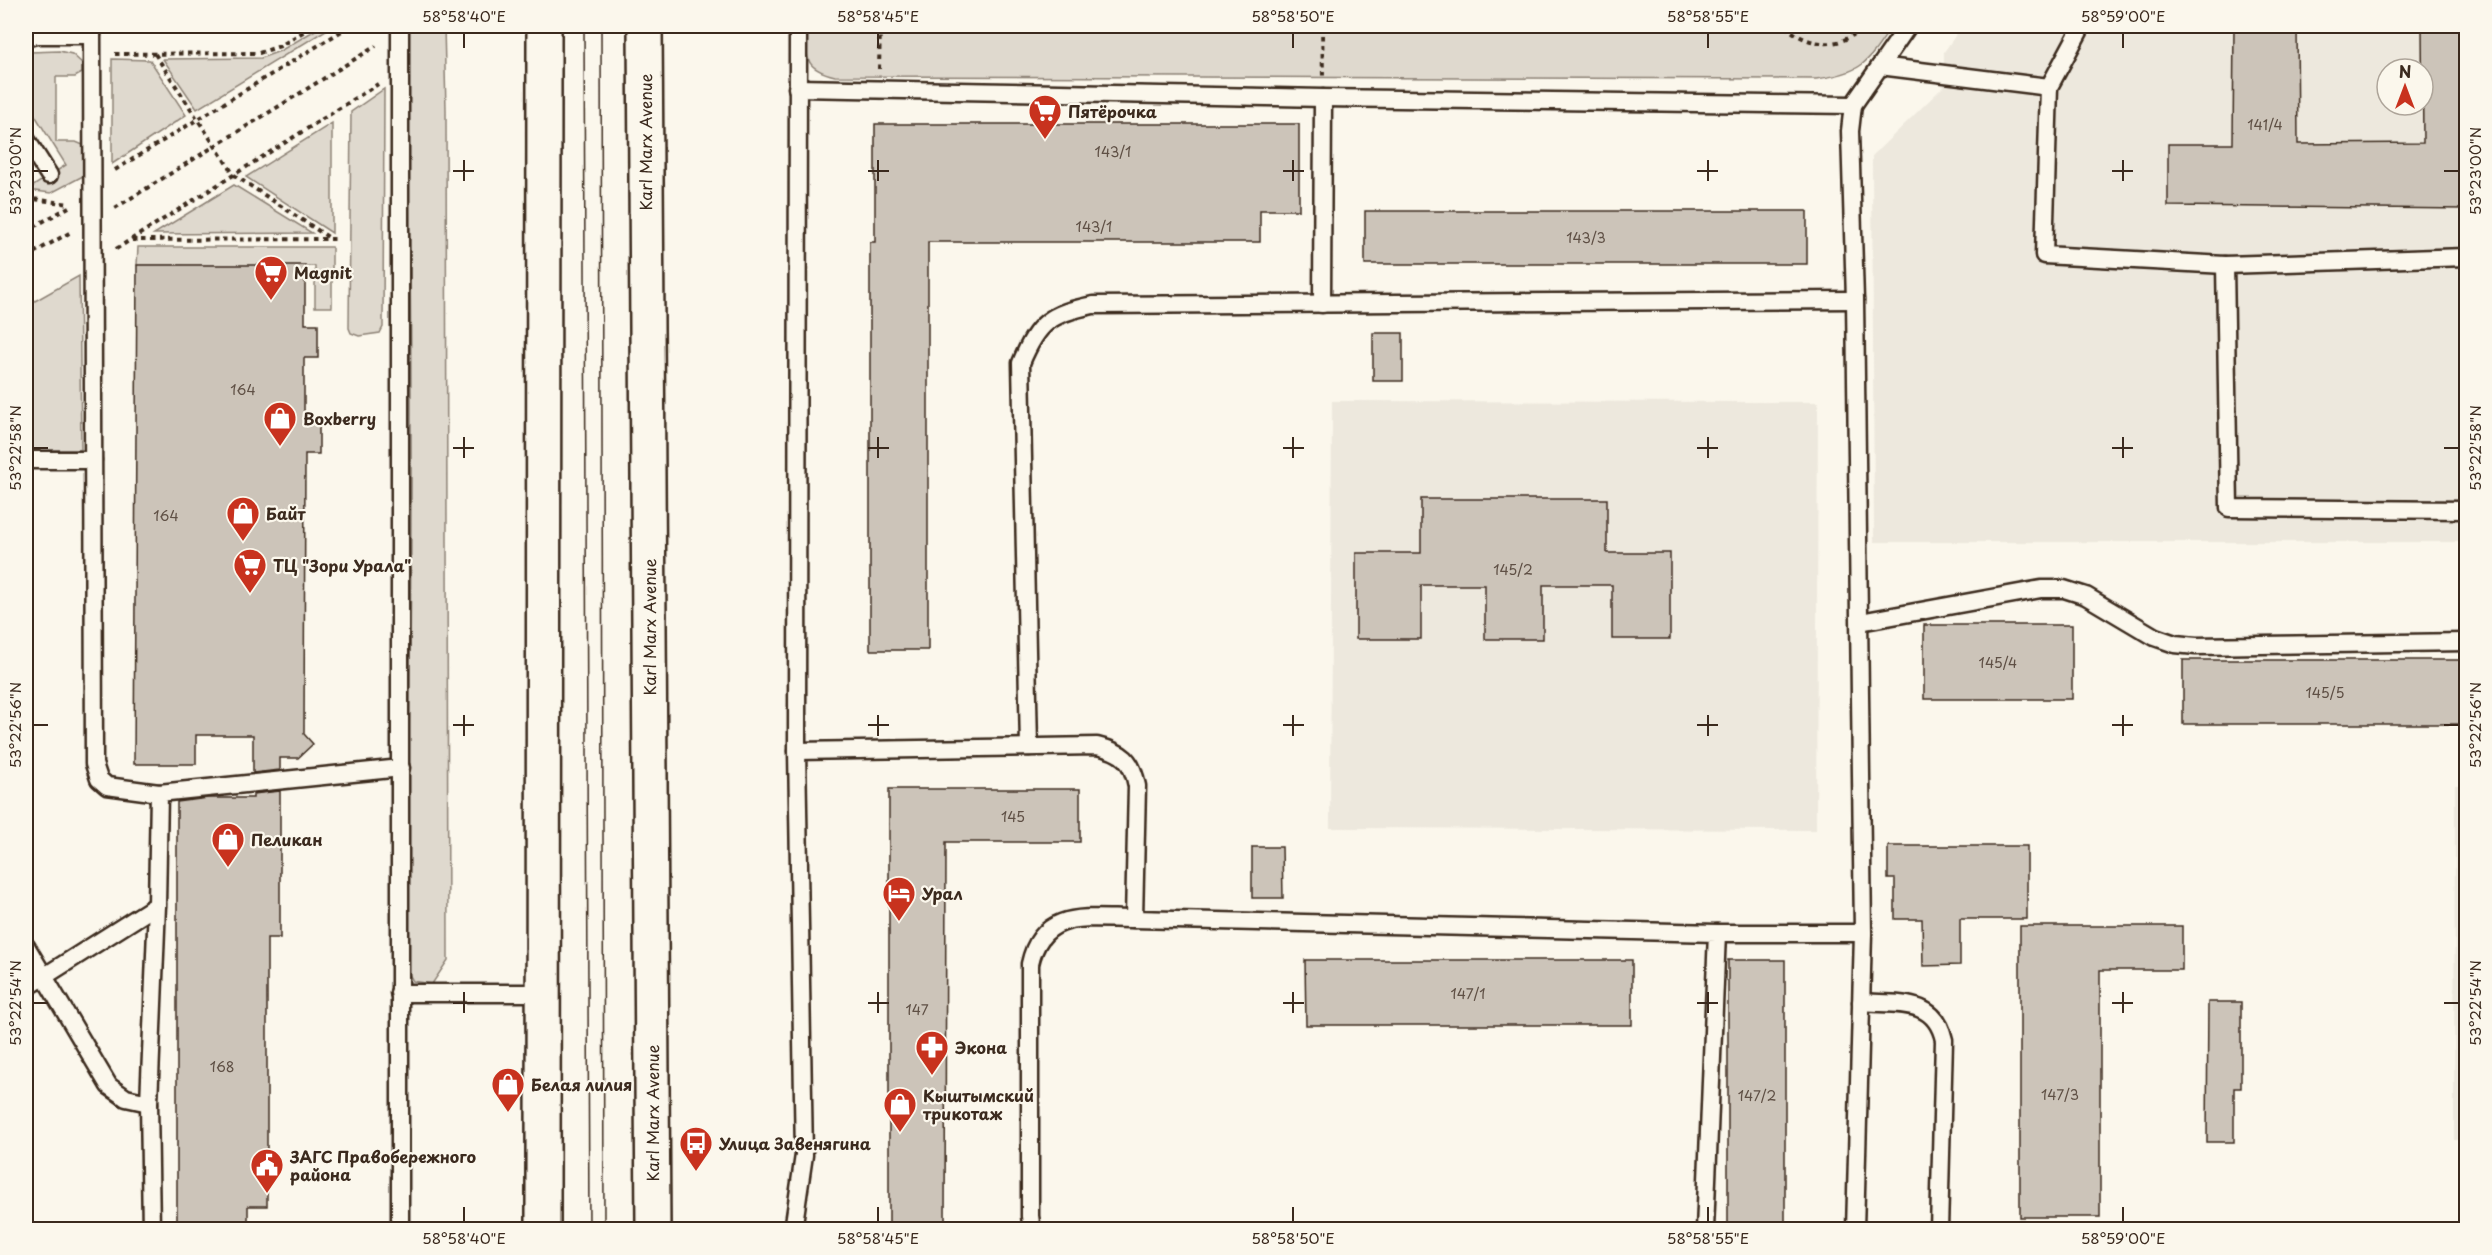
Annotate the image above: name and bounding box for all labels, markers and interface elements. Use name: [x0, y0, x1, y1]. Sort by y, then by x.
text: 58°58'40"E: [422, 4, 506, 27]
text: 58°58'45"E: [837, 4, 919, 27]
text: 58°58'50"E: [1251, 4, 1335, 27]
text: 58°58'55"E: [1667, 4, 1749, 27]
text: 58°59'00"E: [2081, 4, 2165, 27]
north arrow: [2375, 57, 2435, 117]
text: N: [2399, 59, 2411, 83]
street label: Karl Marx Avenue: [633, 73, 657, 210]
supermarket icon: Пятёрочка: [1027, 93, 1063, 140]
place label: Пятёрочка: [1068, 99, 1157, 123]
house number: 141/4: [2247, 114, 2283, 135]
text: 53°23'00"N: [3, 127, 26, 215]
text: 53°23'00"N: [2463, 127, 2486, 215]
house number: 143/1: [1095, 141, 1131, 162]
house number: 143/1: [1076, 216, 1112, 237]
house number: 143/3: [1566, 227, 1606, 248]
supermarket icon: Magnit: [253, 254, 289, 301]
place label: Magnit: [294, 260, 353, 284]
house number: 164: [230, 379, 256, 400]
shop icon: Boxberry: [262, 400, 298, 447]
text: 53°22'58"N: [3, 405, 26, 491]
text: 53°22'58"N: [2463, 405, 2486, 491]
place label: Boxberry: [303, 406, 376, 430]
shop icon: Байт: [225, 495, 261, 542]
place label: Байт: [266, 501, 306, 525]
house number: 164: [153, 505, 179, 526]
supermarket icon: ТЦ "Зори Урала": [232, 547, 268, 594]
place label: ТЦ "Зори Урала": [273, 553, 411, 577]
street label: Karl Marx Avenue: [637, 558, 661, 695]
house number: 145/2: [1493, 559, 1533, 580]
house number: 145/4: [1979, 652, 2017, 673]
text: 53°22'56"N: [3, 682, 26, 768]
house number: 145/5: [2306, 682, 2344, 703]
text: 53°22'56"N: [2463, 682, 2486, 768]
house number: 145: [1001, 806, 1025, 827]
shop icon: Пеликан: [210, 821, 246, 868]
place label: Пеликан: [251, 827, 323, 851]
hotel icon: Урал: [881, 875, 917, 922]
place label: Урал: [921, 881, 963, 905]
text: 53°22'54"N: [3, 960, 26, 1046]
text: 53°22'54"N: [2463, 960, 2486, 1046]
house number: 147/1: [1450, 983, 1486, 1004]
house number: 147: [905, 999, 929, 1020]
pharmacy icon: Экона: [914, 1029, 950, 1076]
place label: Экона: [955, 1035, 1007, 1059]
street label: Karl Marx Avenue: [640, 1044, 664, 1181]
house number: 168: [210, 1056, 234, 1077]
shop icon: Белая лилия: [490, 1066, 526, 1113]
place label: Белая лилия: [531, 1072, 632, 1096]
place label: Кыштымский трикотаж: [922, 1083, 1034, 1125]
house number: 147/3: [2041, 1084, 2079, 1105]
house number: 147/2: [1738, 1085, 1776, 1106]
shop icon: Кыштымский трикотаж: [882, 1086, 918, 1133]
bus stop icon: Улица Завенягина: [678, 1125, 714, 1172]
place label: Улица Завенягина: [718, 1131, 871, 1155]
place label: ЗАГС Правобережного района: [289, 1144, 476, 1186]
public building icon: ЗАГС Правобережного района: [249, 1147, 285, 1194]
text: 58°58'40"E: [422, 1226, 506, 1249]
text: 58°58'45"E: [837, 1226, 919, 1249]
text: 58°58'50"E: [1251, 1226, 1335, 1249]
text: 58°58'55"E: [1667, 1226, 1749, 1249]
text: 58°59'00"E: [2081, 1226, 2165, 1249]

